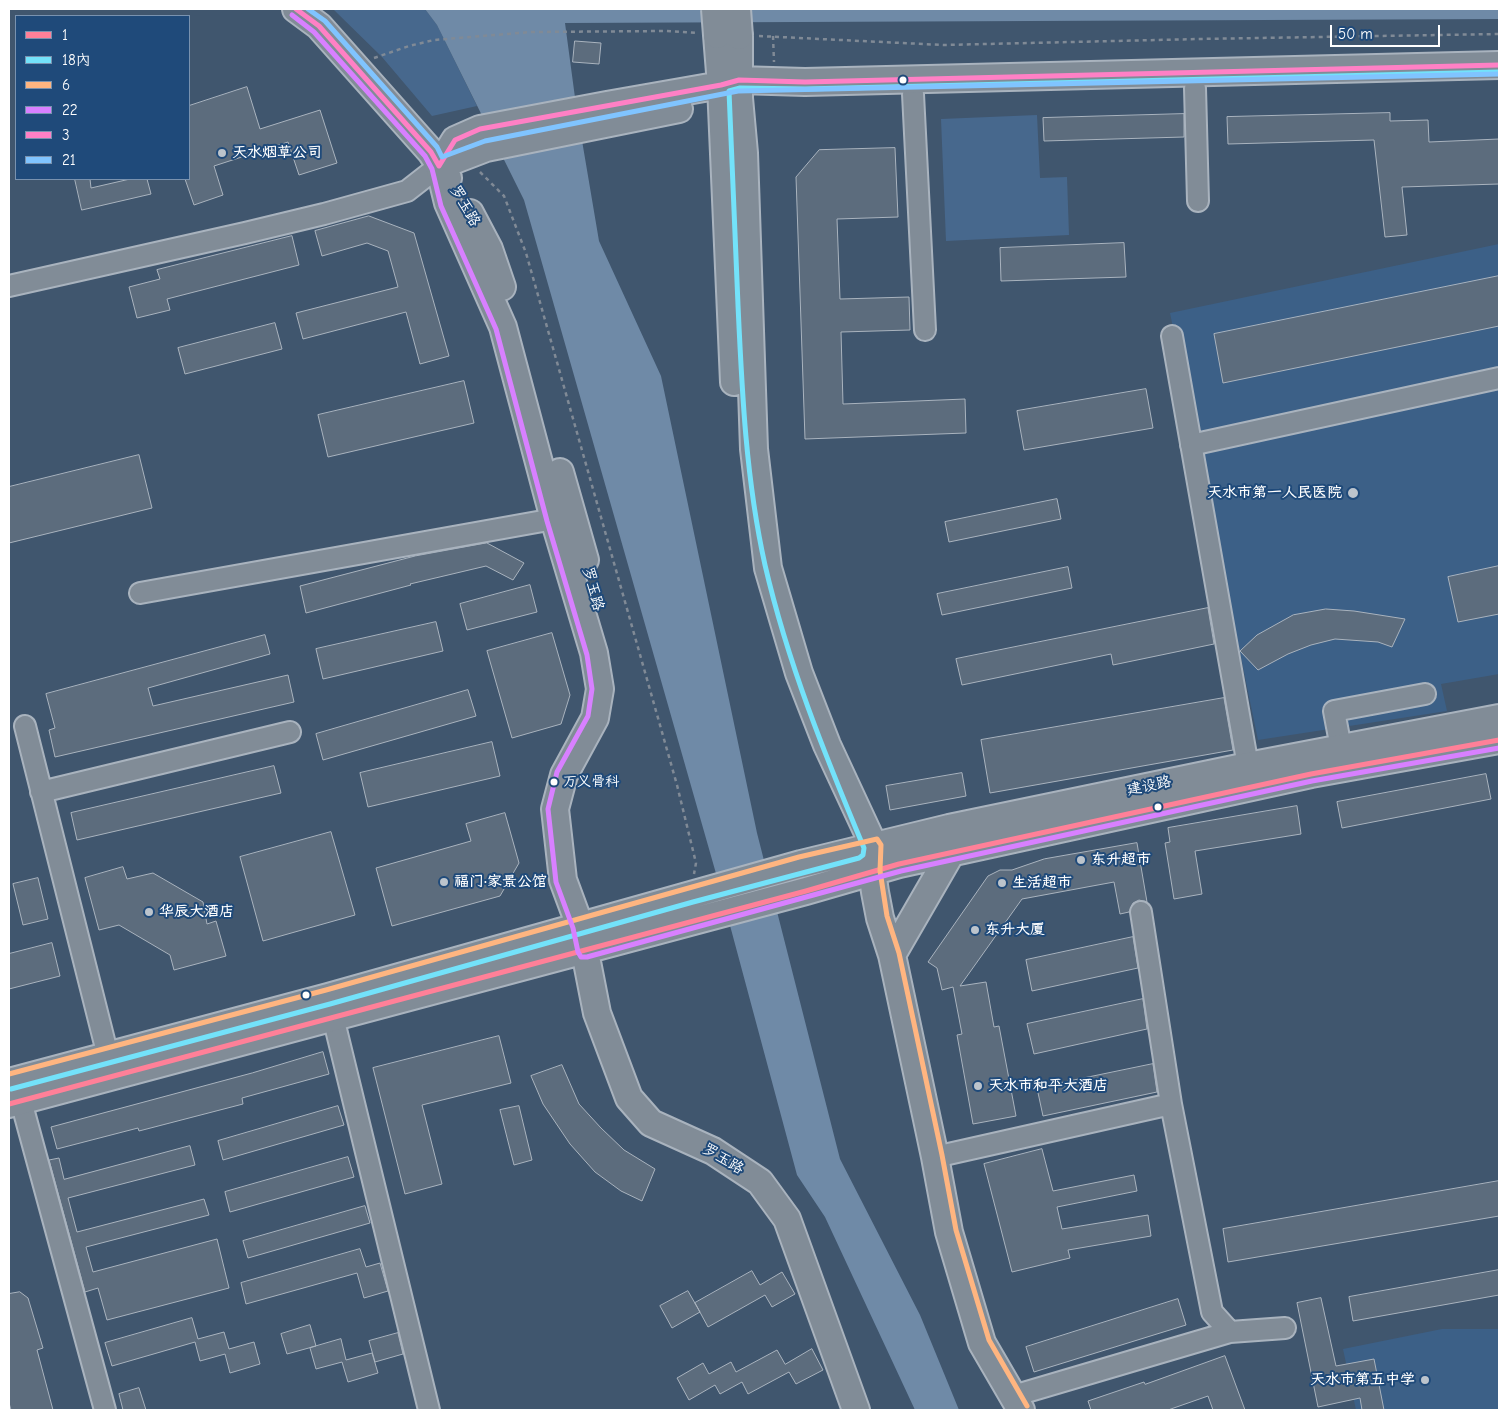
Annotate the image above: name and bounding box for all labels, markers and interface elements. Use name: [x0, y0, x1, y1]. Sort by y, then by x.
legend: [15, 15, 190, 180]
scale bar: [1333, 15, 1443, 47]
text: 50 m: [1338, 25, 1373, 43]
text: 1: [62, 26, 68, 44]
text: 18内: [62, 51, 91, 69]
unlabelled marker: [898, 75, 908, 85]
text: 6: [62, 76, 70, 94]
text: 22: [62, 101, 78, 119]
text: 3: [62, 126, 70, 144]
place label: 天水烟草公司: [232, 144, 322, 162]
marker: 天水烟草公司: [216, 147, 228, 159]
text: 21: [62, 151, 76, 169]
street label: 罗玉路: [446, 182, 484, 230]
place label: 天水市第一人民医院: [1207, 484, 1342, 502]
marker: 天水市第一人民医院: [1346, 486, 1360, 500]
street label: 罗玉路: [578, 565, 608, 613]
street label: 建设路: [1125, 773, 1173, 799]
place label: 万义骨科: [563, 774, 619, 790]
marker: 万义骨科: [549, 777, 559, 787]
unlabelled marker: [1153, 802, 1163, 812]
place label: 东升超市: [1091, 851, 1151, 869]
marker: 东升超市: [1075, 854, 1087, 866]
place label: 福门·家景公馆: [454, 873, 547, 891]
place label: 生活超市: [1012, 874, 1072, 892]
marker: 福门·家景公馆: [438, 876, 450, 888]
marker: 生活超市: [996, 877, 1008, 889]
place label: 华辰大酒店: [159, 903, 234, 921]
marker: 华辰大酒店: [143, 906, 155, 918]
place label: 东升大厦: [985, 921, 1045, 939]
marker: 东升大厦: [969, 924, 981, 936]
unlabelled marker: [301, 990, 311, 1000]
place label: 天水市和平大酒店: [988, 1077, 1108, 1095]
marker: 天水市和平大酒店: [972, 1080, 984, 1092]
street label: 罗玉路: [699, 1140, 747, 1178]
place label: 天水市第五中学: [1310, 1371, 1415, 1389]
marker: 天水市第五中学: [1419, 1374, 1431, 1386]

